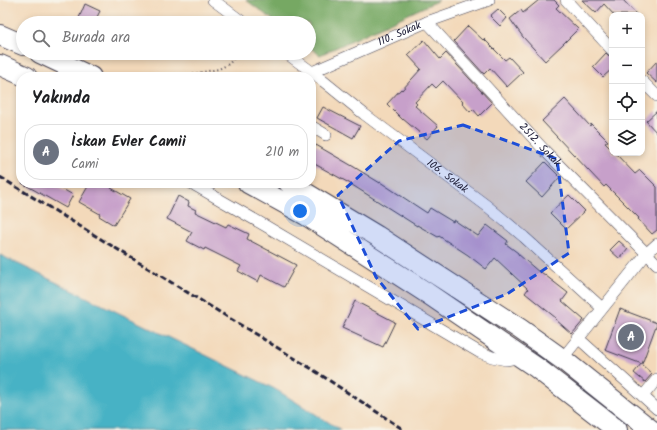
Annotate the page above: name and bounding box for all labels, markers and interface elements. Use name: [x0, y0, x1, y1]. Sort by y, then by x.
map controls: [609, 12, 645, 156]
button: +: [609, 12, 645, 48]
search box: [16, 16, 316, 60]
street label: 110. Sokak: [375, 16, 425, 51]
text: Burada ara: [62, 26, 130, 50]
icon: search: [30, 27, 52, 49]
button: −: [609, 48, 645, 84]
button: locate: [609, 84, 645, 120]
text: Yakında: [32, 85, 90, 112]
street label: 2512. Sokak: [514, 119, 566, 172]
button: layers: [609, 120, 645, 156]
text: İskan Evler Camii: [71, 130, 186, 154]
text: A: [42, 142, 50, 163]
text: 210 m: [265, 142, 299, 163]
text: Cami: [71, 154, 98, 175]
street label: 106. Sokak: [422, 155, 473, 198]
your location: [290, 201, 310, 221]
pin: A: [618, 322, 644, 352]

